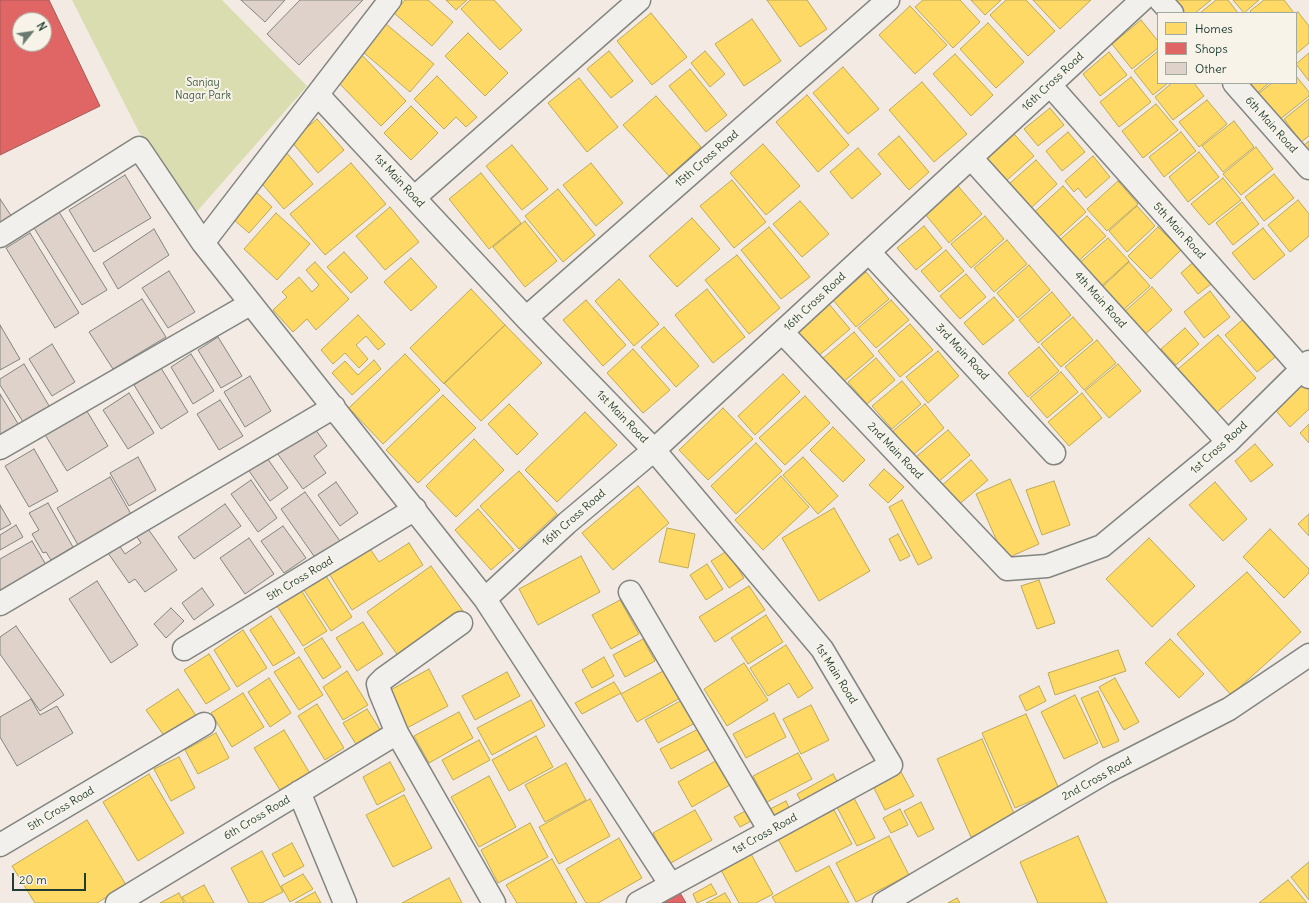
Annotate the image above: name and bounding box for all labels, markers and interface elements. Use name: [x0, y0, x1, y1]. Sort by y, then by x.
north arrow: [12, 12, 52, 52]
legend: [1157, 12, 1297, 84]
text: N: [34, 20, 49, 33]
text: Homes: [1195, 21, 1233, 36]
text: Shops: [1195, 41, 1228, 56]
street label: 16th Cross Road: [1019, 50, 1087, 114]
text: Other: [1195, 61, 1227, 76]
park label: Sanjay Nagar Park: [175, 76, 231, 102]
street label: 6th Main Road: [1242, 94, 1300, 156]
street label: 15th Cross Road: [673, 128, 741, 190]
street label: 1st Main Road: [371, 152, 427, 210]
street label: 5th Main Road: [1150, 200, 1208, 262]
street label: 4th Main Road: [1071, 269, 1129, 331]
street label: 16th Cross Road: [781, 270, 849, 334]
street label: 3rd Main Road: [933, 321, 991, 383]
street label: 1st Main Road: [594, 388, 650, 446]
street label: 1st Cross Road: [1188, 419, 1250, 477]
street label: 2nd Main Road: [865, 420, 925, 482]
street label: 16th Cross Road: [540, 487, 608, 549]
street label: 5th Cross Road: [264, 554, 336, 604]
street label: 1st Main Road: [812, 642, 860, 706]
street label: 2nd Cross Road: [1060, 754, 1134, 804]
street label: 5th Cross Road: [25, 784, 97, 834]
street label: 6th Cross Road: [221, 793, 293, 843]
street label: 1st Cross Road: [730, 811, 800, 857]
scale bar: [14, 865, 88, 891]
text: 20 m: [19, 872, 47, 887]

